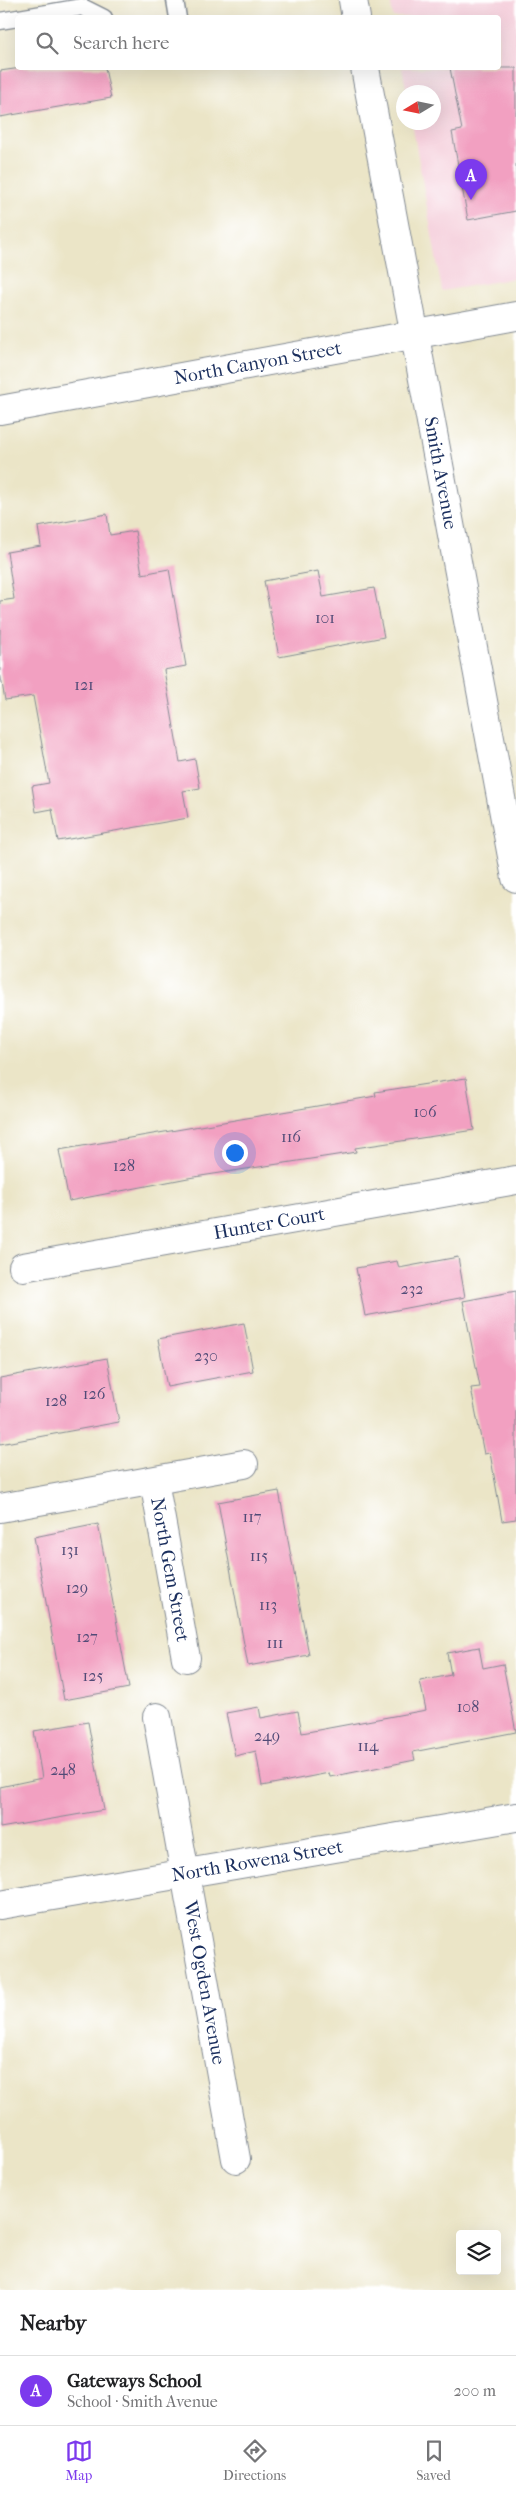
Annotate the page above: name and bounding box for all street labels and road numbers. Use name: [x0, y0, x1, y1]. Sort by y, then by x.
street label: North Canyon Street: [172, 337, 344, 389]
street label: Smith Avenue: [419, 415, 462, 531]
street label: Hunter Court: [212, 1203, 327, 1244]
street label: North Gem Street: [146, 1496, 194, 1644]
street label: North Rowena Street: [170, 1836, 345, 1887]
street label: West Ogden Avenue: [179, 1898, 230, 2066]

